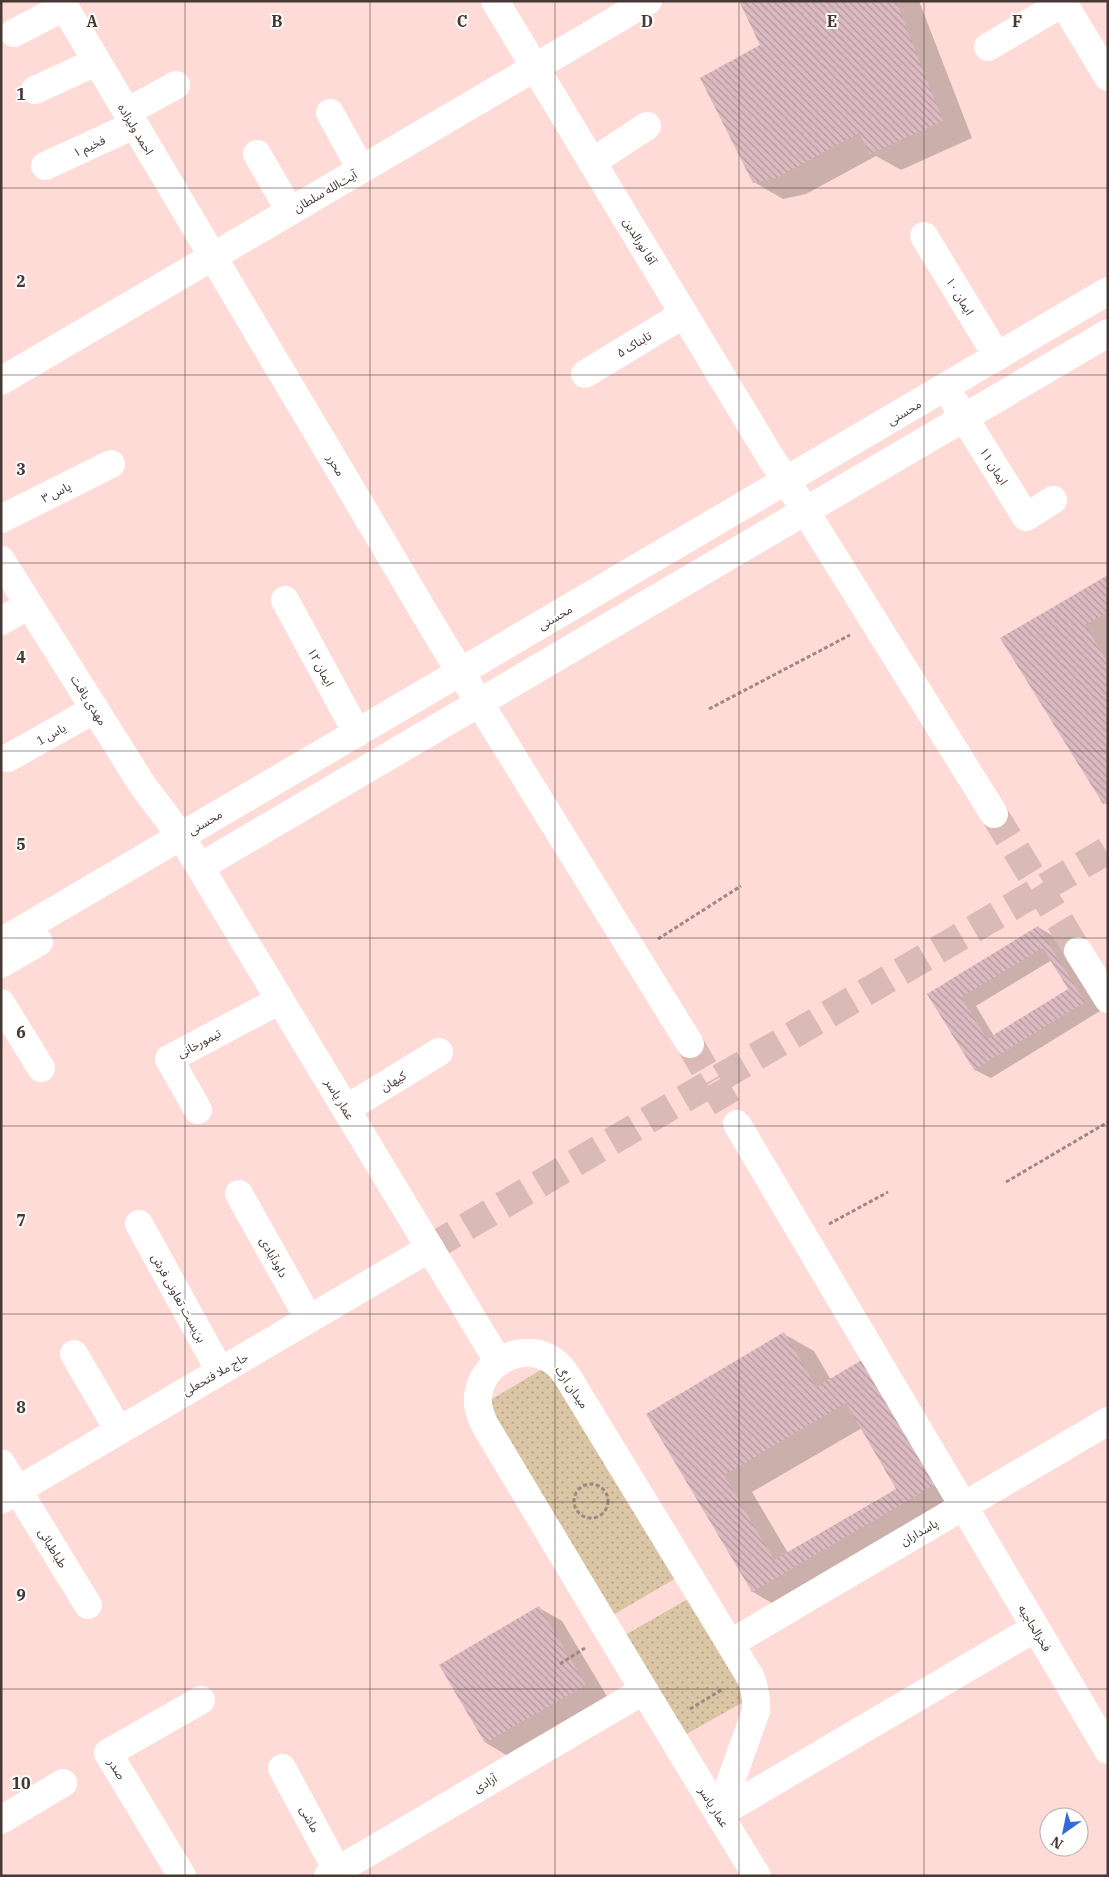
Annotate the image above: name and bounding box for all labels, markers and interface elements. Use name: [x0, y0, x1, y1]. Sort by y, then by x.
text: A: [86, 11, 98, 31]
text: B: [271, 11, 283, 31]
text: C: [457, 11, 467, 31]
text: D: [641, 11, 653, 31]
text: E: [827, 11, 837, 31]
text: F: [1012, 11, 1022, 31]
text: 1: [16, 84, 26, 104]
street label: احمد ولیزاده: [115, 101, 157, 157]
street label: فخیم ۱: [70, 132, 108, 162]
street label: آیت‌الله سلطان: [291, 167, 360, 215]
street label: آقا نورالدین: [620, 215, 660, 268]
text: 2: [16, 271, 26, 291]
street label: ایمان ۱۰: [943, 274, 977, 318]
street label: تابناک ۵: [614, 328, 655, 360]
street label: محسنی: [884, 396, 924, 428]
street label: ایمان ۱۱: [977, 444, 1011, 488]
street label: محرر: [323, 450, 348, 479]
text: 3: [16, 459, 26, 479]
street label: یاس ۳: [39, 478, 73, 506]
street label: محسنی: [535, 601, 575, 633]
street label: ایمان ۱۲: [305, 645, 337, 689]
text: 4: [16, 647, 26, 667]
street label: مهدی یافت: [68, 672, 110, 728]
street label: یاس 1: [34, 720, 69, 748]
street label: محسنی: [185, 806, 225, 838]
text: 5: [16, 834, 26, 854]
text: 6: [16, 1022, 26, 1042]
street label: تیمورخانی: [175, 1025, 224, 1061]
street label: کیهان: [377, 1067, 409, 1094]
street label: عمار یاسر: [321, 1075, 358, 1122]
text: 7: [16, 1210, 26, 1230]
street label: داودآبادی: [257, 1234, 291, 1280]
street label: بن‌بست تعاونی فرش: [148, 1251, 210, 1345]
street label: حاج ملا فتحعلی: [179, 1349, 252, 1401]
street label: میدان ارگ: [552, 1363, 592, 1411]
text: 8: [16, 1397, 26, 1417]
street label: پاسداران: [898, 1515, 941, 1550]
street label: طباطبائی: [35, 1525, 71, 1571]
text: 9: [16, 1585, 26, 1605]
street label: فخرالحاجیه: [1015, 1602, 1055, 1654]
street label: صدر: [104, 1755, 129, 1782]
street label: آزادی: [471, 1770, 500, 1796]
text: 10: [11, 1773, 31, 1793]
street label: عمار یاسر: [695, 1783, 732, 1830]
street label: ماشی: [297, 1803, 323, 1835]
north arrow: [1039, 1807, 1089, 1857]
text: N: [1047, 1832, 1066, 1853]

